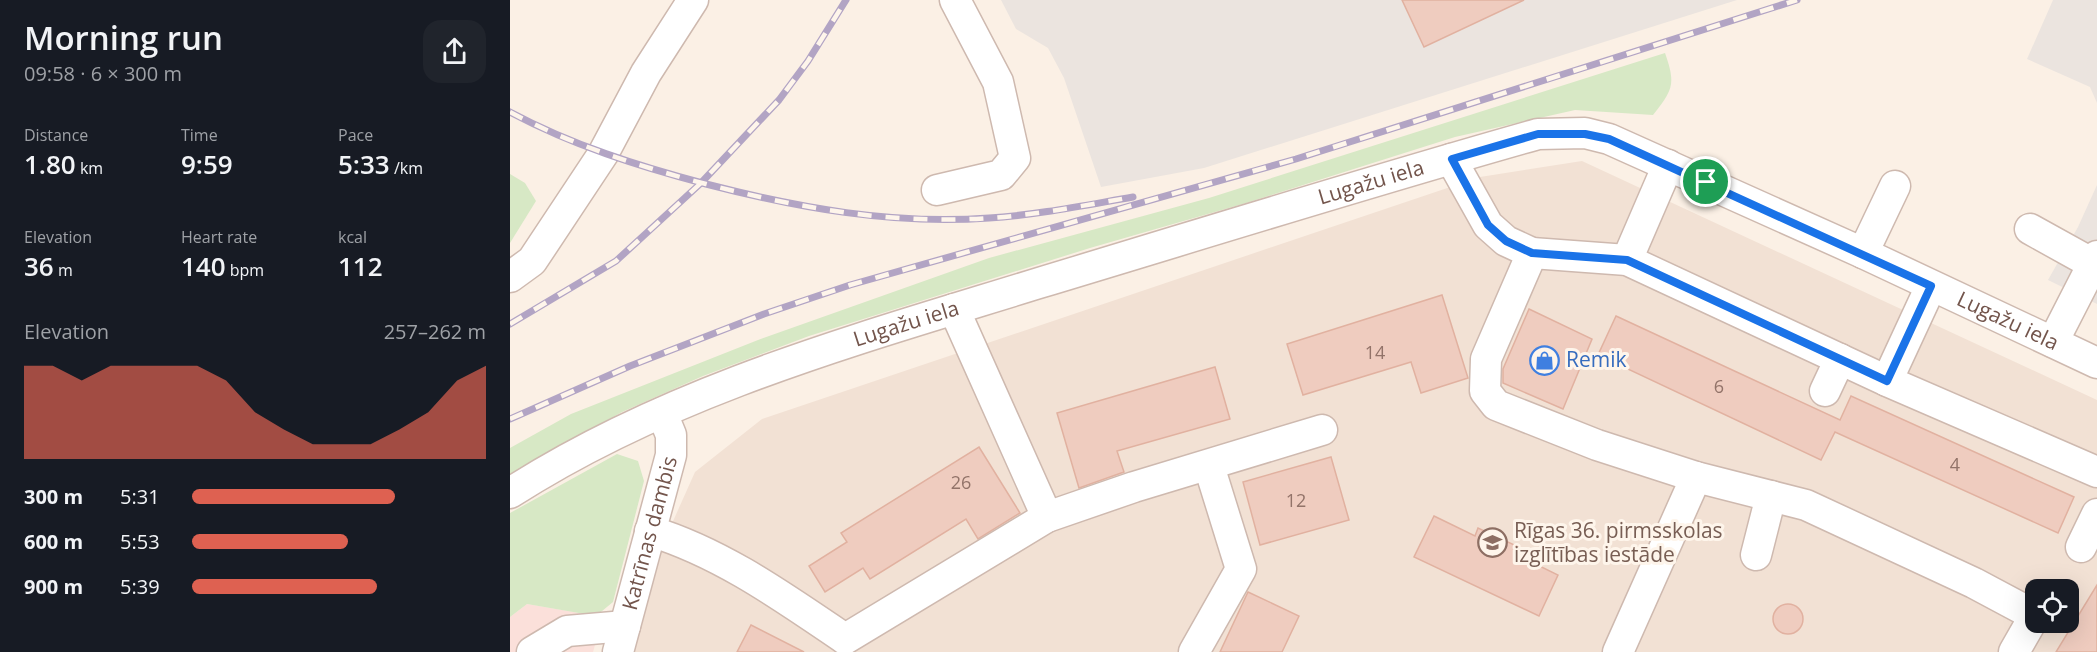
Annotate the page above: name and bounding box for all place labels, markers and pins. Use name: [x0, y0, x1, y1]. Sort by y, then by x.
pin: [1680, 156, 1731, 207]
shop icon: Remik: [1529, 344, 1561, 376]
place label: Remik: [1566, 345, 1627, 373]
place label: Rīgas 36. pirmsskolas izglītības iestāde: [1514, 516, 1723, 568]
school or university icon: Rīgas 36. pirmsskolas izglītības iestāde: [1477, 527, 1509, 559]

